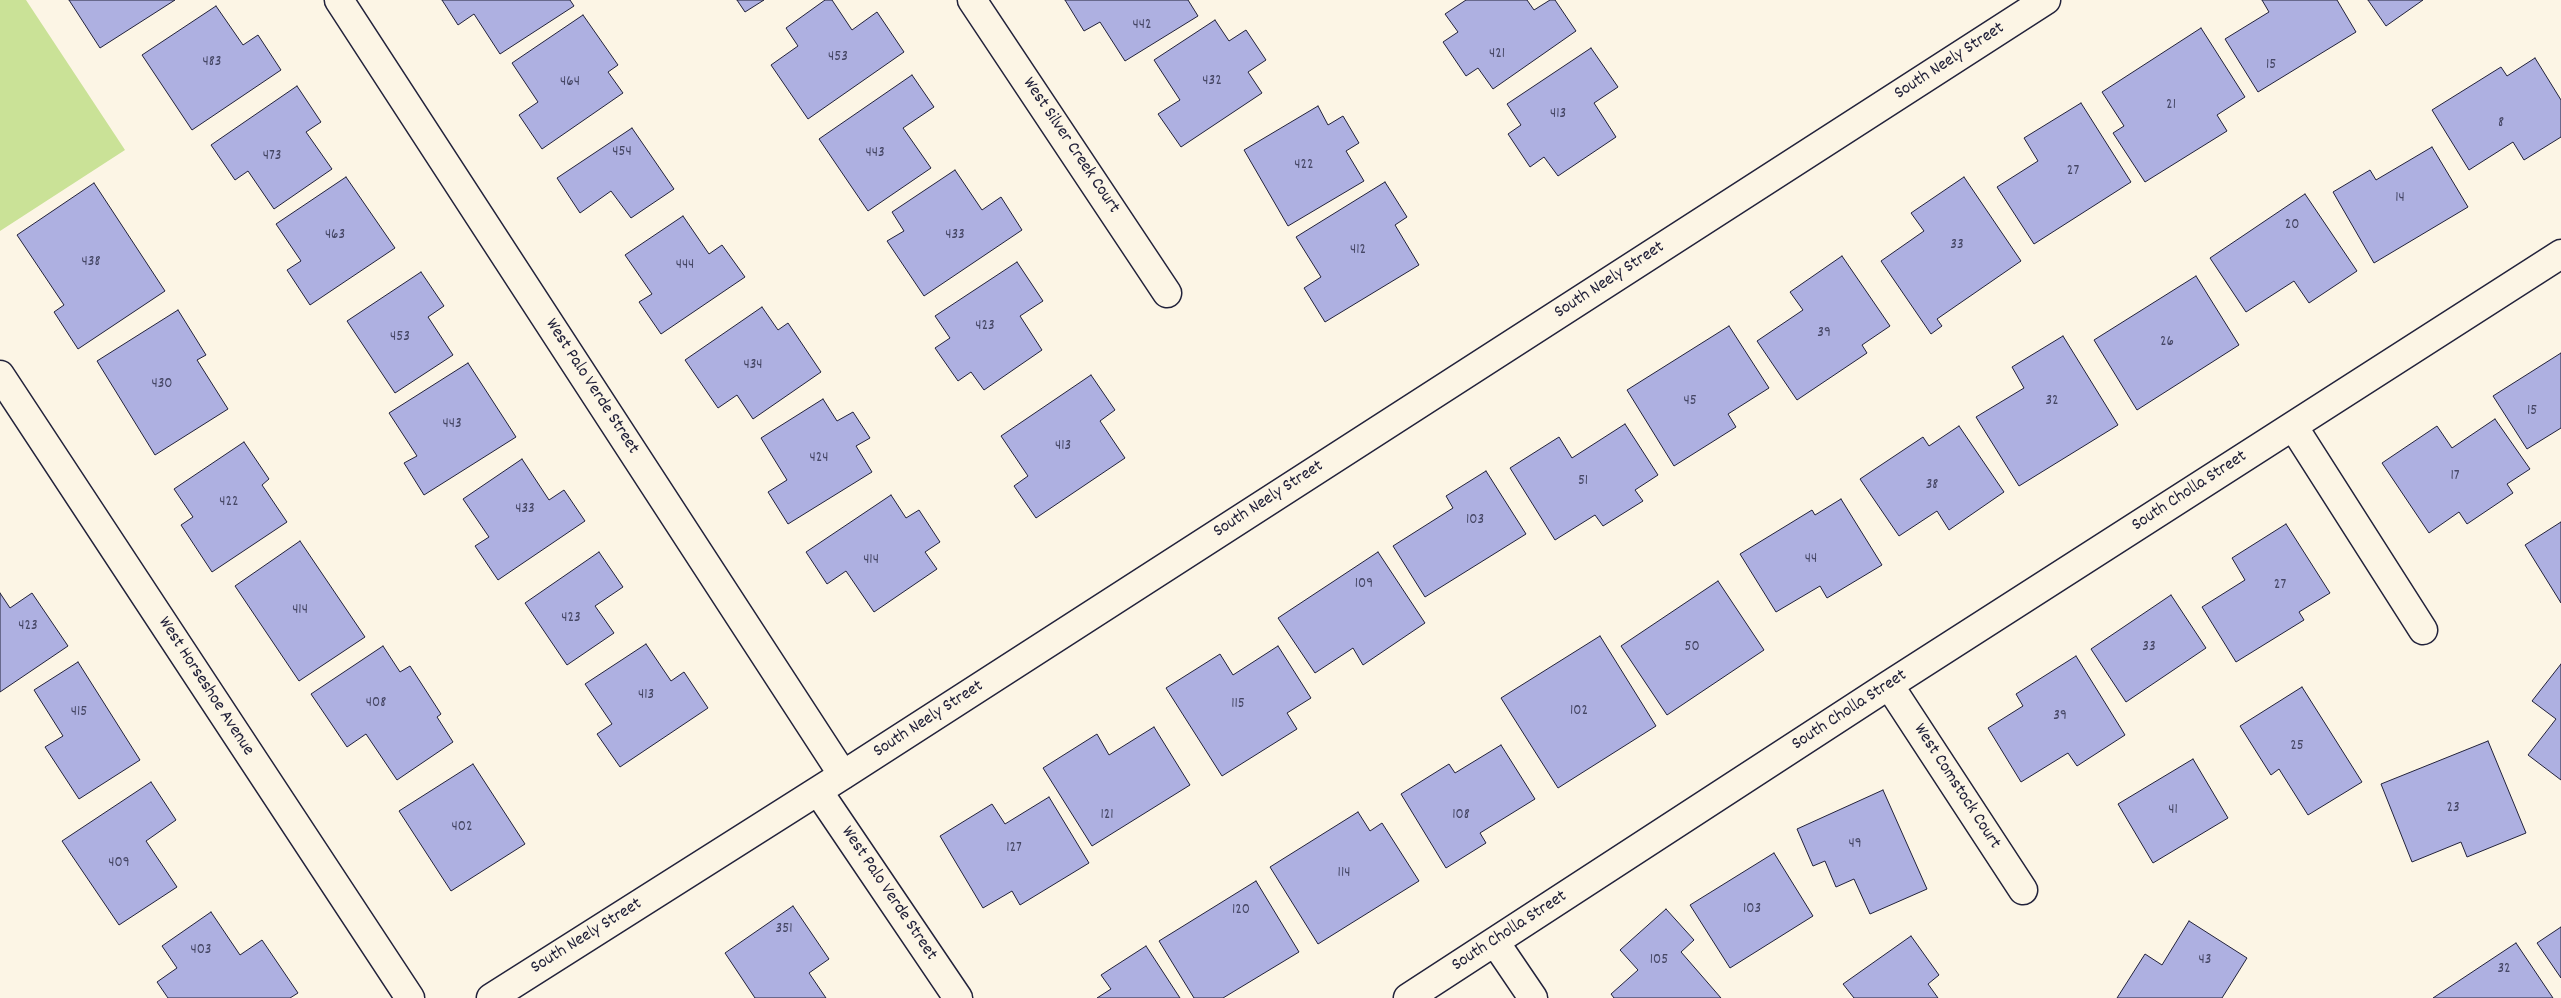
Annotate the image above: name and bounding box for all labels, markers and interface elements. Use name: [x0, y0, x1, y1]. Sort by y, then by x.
house number: 442: [1132, 17, 1152, 35]
street label: South Neely Street: [1891, 18, 2009, 106]
house number: 421: [1489, 46, 1505, 64]
house number: 453: [828, 49, 848, 67]
house number: 483: [203, 54, 221, 72]
house number: 15: [2266, 57, 2276, 75]
house number: 432: [1202, 73, 1222, 91]
house number: 464: [560, 74, 580, 92]
street label: West Silver Creek Court: [1017, 74, 1123, 218]
house number: 21: [2166, 97, 2176, 115]
house number: 413: [1550, 106, 1566, 124]
house number: 8: [2498, 115, 2504, 133]
house number: 454: [612, 144, 632, 162]
house number: 443: [865, 145, 885, 163]
house number: 473: [263, 148, 281, 166]
house number: 422: [1294, 157, 1314, 175]
house number: 27: [2067, 163, 2079, 181]
house number: 14: [2395, 190, 2405, 208]
house number: 20: [2285, 217, 2299, 235]
house number: 463: [325, 227, 345, 245]
house number: 433: [945, 227, 965, 245]
street label: South Neely Street: [1551, 237, 1669, 325]
house number: 33: [1950, 237, 1964, 255]
house number: 412: [1350, 242, 1366, 260]
house number: 438: [82, 254, 100, 272]
house number: 444: [676, 257, 694, 275]
street label: West Palo Verde Street: [539, 315, 643, 459]
house number: 423: [975, 318, 995, 336]
house number: 39: [1817, 325, 1831, 343]
house number: 453: [390, 329, 410, 347]
house number: 26: [2160, 334, 2174, 352]
house number: 434: [743, 357, 763, 375]
house number: 430: [151, 376, 173, 394]
house number: 45: [1683, 393, 1697, 411]
house number: 32: [2045, 393, 2059, 411]
house number: 15: [2527, 403, 2537, 421]
house number: 443: [442, 416, 462, 434]
house number: 413: [1055, 438, 1071, 456]
street label: South Cholla Street: [2128, 447, 2252, 537]
house number: 424: [809, 450, 829, 468]
street label: South Neely Street: [1210, 456, 1328, 544]
house number: 17: [2450, 468, 2460, 486]
house number: 51: [1578, 473, 1588, 491]
house number: 38: [1926, 477, 1938, 495]
house number: 422: [219, 494, 239, 512]
house number: 433: [515, 501, 535, 519]
house number: 103: [1466, 512, 1484, 530]
house number: 44: [1805, 551, 1817, 569]
house number: 414: [863, 552, 879, 570]
house number: 109: [1355, 576, 1373, 594]
house number: 27: [2274, 577, 2286, 595]
house number: 414: [292, 602, 308, 620]
house number: 423: [561, 610, 581, 628]
street label: West Horseshoe Avenue: [152, 614, 258, 760]
house number: 423: [18, 618, 38, 636]
house number: 50: [1684, 639, 1700, 657]
house number: 33: [2142, 639, 2156, 657]
street label: South Cholla Street: [1788, 666, 1912, 756]
street label: South Neely Street: [870, 676, 988, 764]
house number: 413: [638, 687, 654, 705]
house number: 408: [366, 695, 386, 713]
house number: 115: [1231, 696, 1245, 714]
house number: 102: [1570, 703, 1588, 721]
house number: 415: [71, 704, 87, 722]
house number: 39: [2053, 708, 2067, 726]
street label: West Comstock Court: [1908, 720, 2004, 854]
house number: 25: [2290, 738, 2304, 756]
house number: 23: [2446, 800, 2460, 818]
house number: 41: [2168, 802, 2178, 820]
house number: 121: [1100, 807, 1114, 825]
house number: 108: [1452, 807, 1470, 825]
house number: 402: [452, 819, 472, 837]
street label: West Palo Verde Street: [835, 823, 941, 965]
house number: 49: [1848, 836, 1862, 854]
house number: 127: [1006, 840, 1022, 858]
house number: 409: [108, 855, 130, 873]
house number: 114: [1338, 865, 1350, 883]
street label: South Cholla Street: [1448, 887, 1572, 977]
street label: South Neely Street: [527, 894, 647, 980]
house number: 103: [1743, 901, 1761, 919]
house number: 120: [1232, 902, 1250, 920]
house number: 351: [776, 921, 792, 939]
house number: 403: [190, 942, 212, 960]
house number: 105: [1650, 952, 1668, 970]
house number: 43: [2199, 952, 2211, 970]
house number: 32: [2497, 961, 2511, 979]

